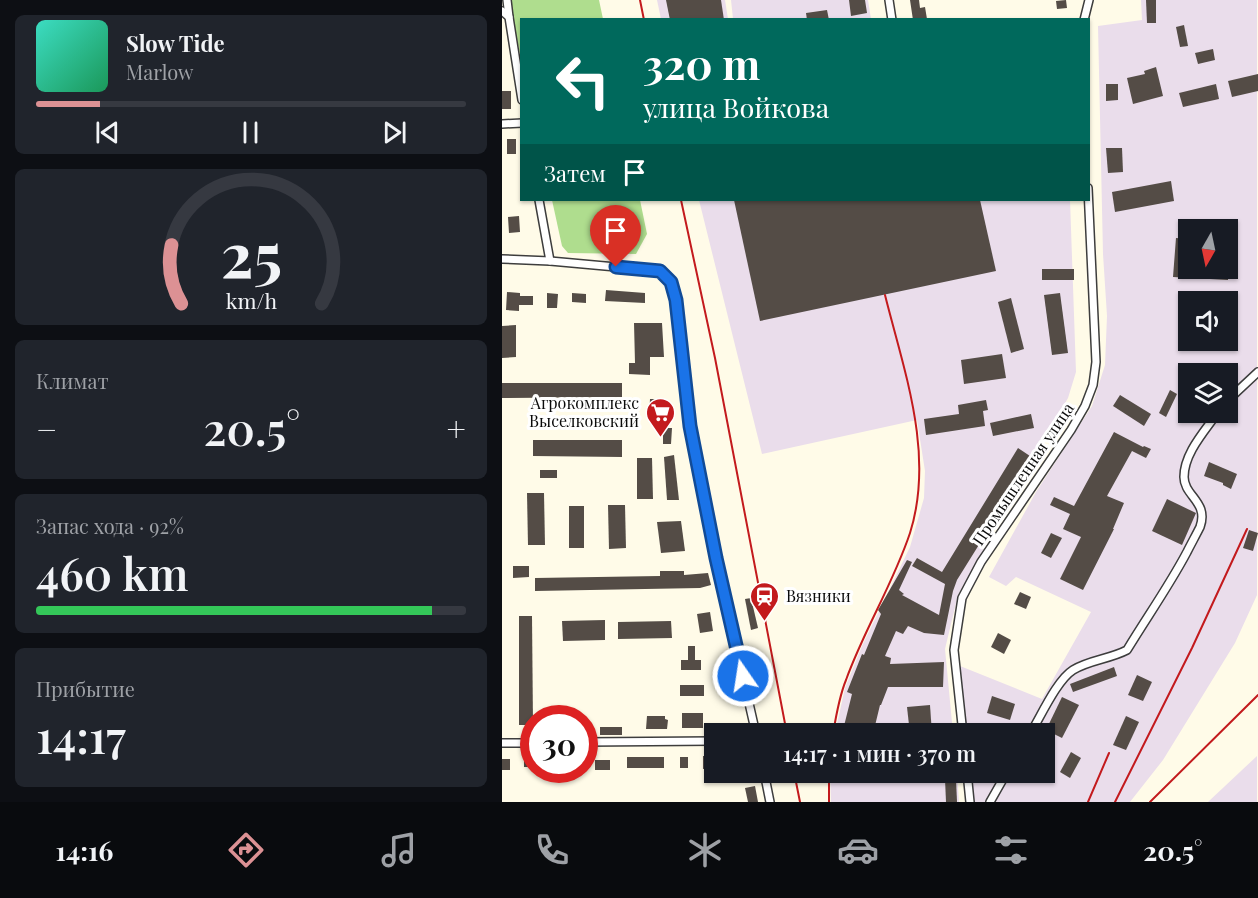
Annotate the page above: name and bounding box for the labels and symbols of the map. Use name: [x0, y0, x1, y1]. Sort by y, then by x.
pin: [590, 205, 641, 267]
north arrow: [1178, 219, 1238, 279]
place label: Агрокомплекс Выселковский: [529, 392, 639, 431]
supermarket icon: Агрокомплекс Выселковский: [644, 396, 676, 438]
street label: Промышленная улица: [967, 398, 1078, 549]
station icon: Вязники: [749, 580, 781, 622]
place label: Вязники: [786, 585, 851, 606]
position arrow: [711, 644, 775, 708]
speed limit sign: 30: [520, 705, 598, 783]

